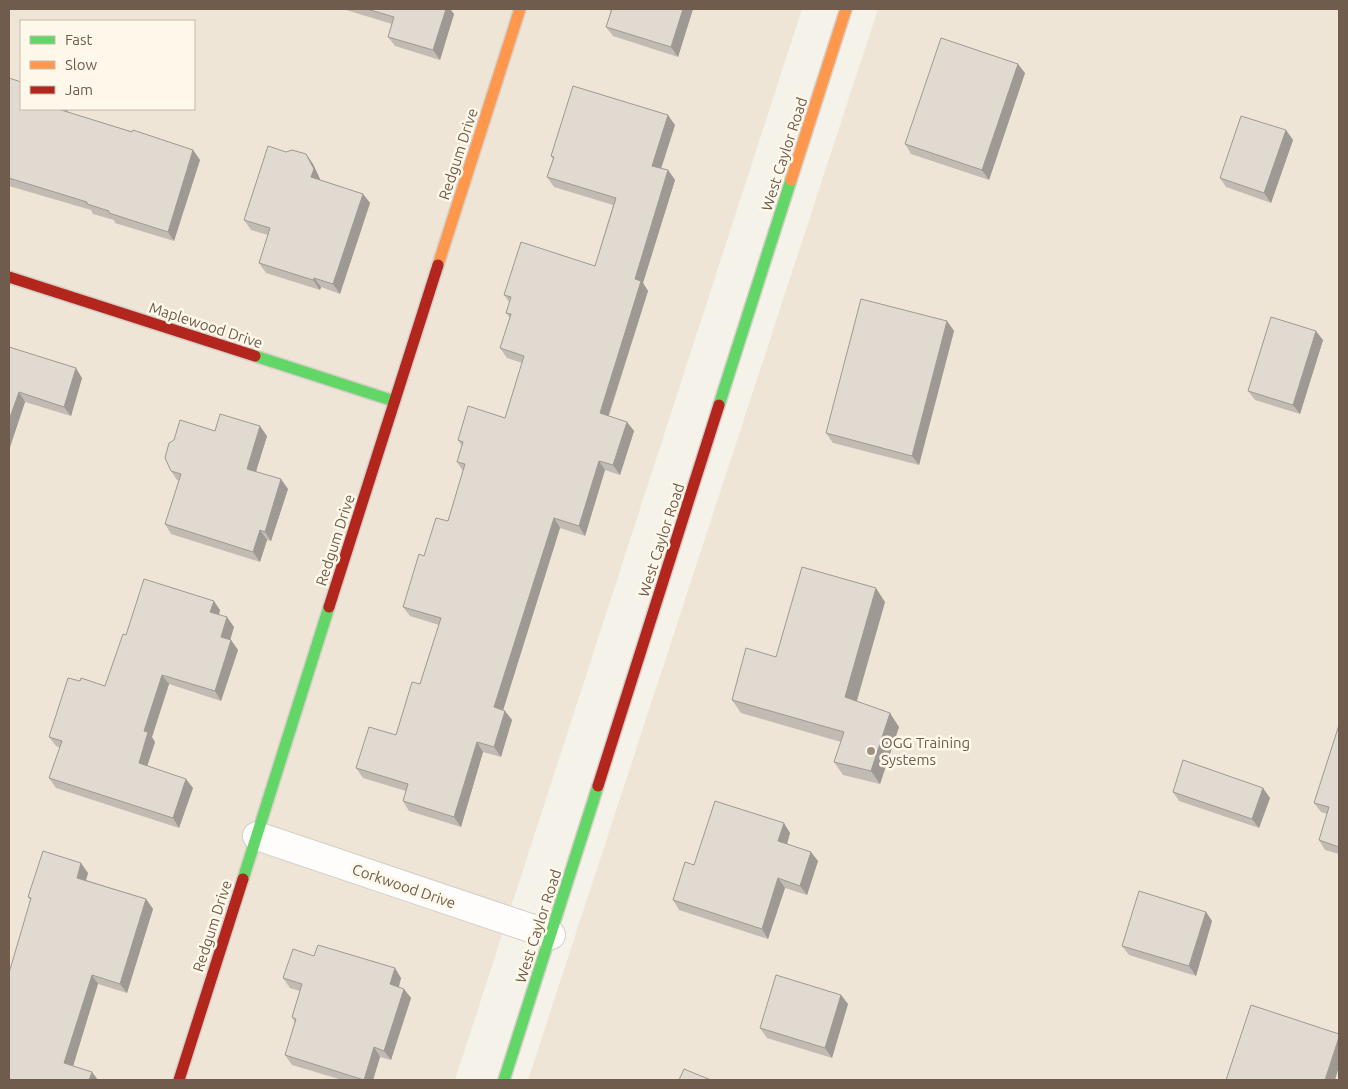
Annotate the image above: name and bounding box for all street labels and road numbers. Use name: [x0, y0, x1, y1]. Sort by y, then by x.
street label: West Caylor Road: [758, 95, 810, 213]
street label: Redgum Drive: [435, 106, 481, 202]
street label: Maplewood Drive: [147, 299, 265, 351]
street label: West Caylor Road: [635, 481, 687, 599]
street label: Redgum Drive: [312, 492, 358, 588]
street label: Corkwood Drive: [350, 860, 458, 912]
street label: West Caylor Road: [512, 867, 564, 985]
street label: Redgum Drive: [189, 878, 235, 974]

